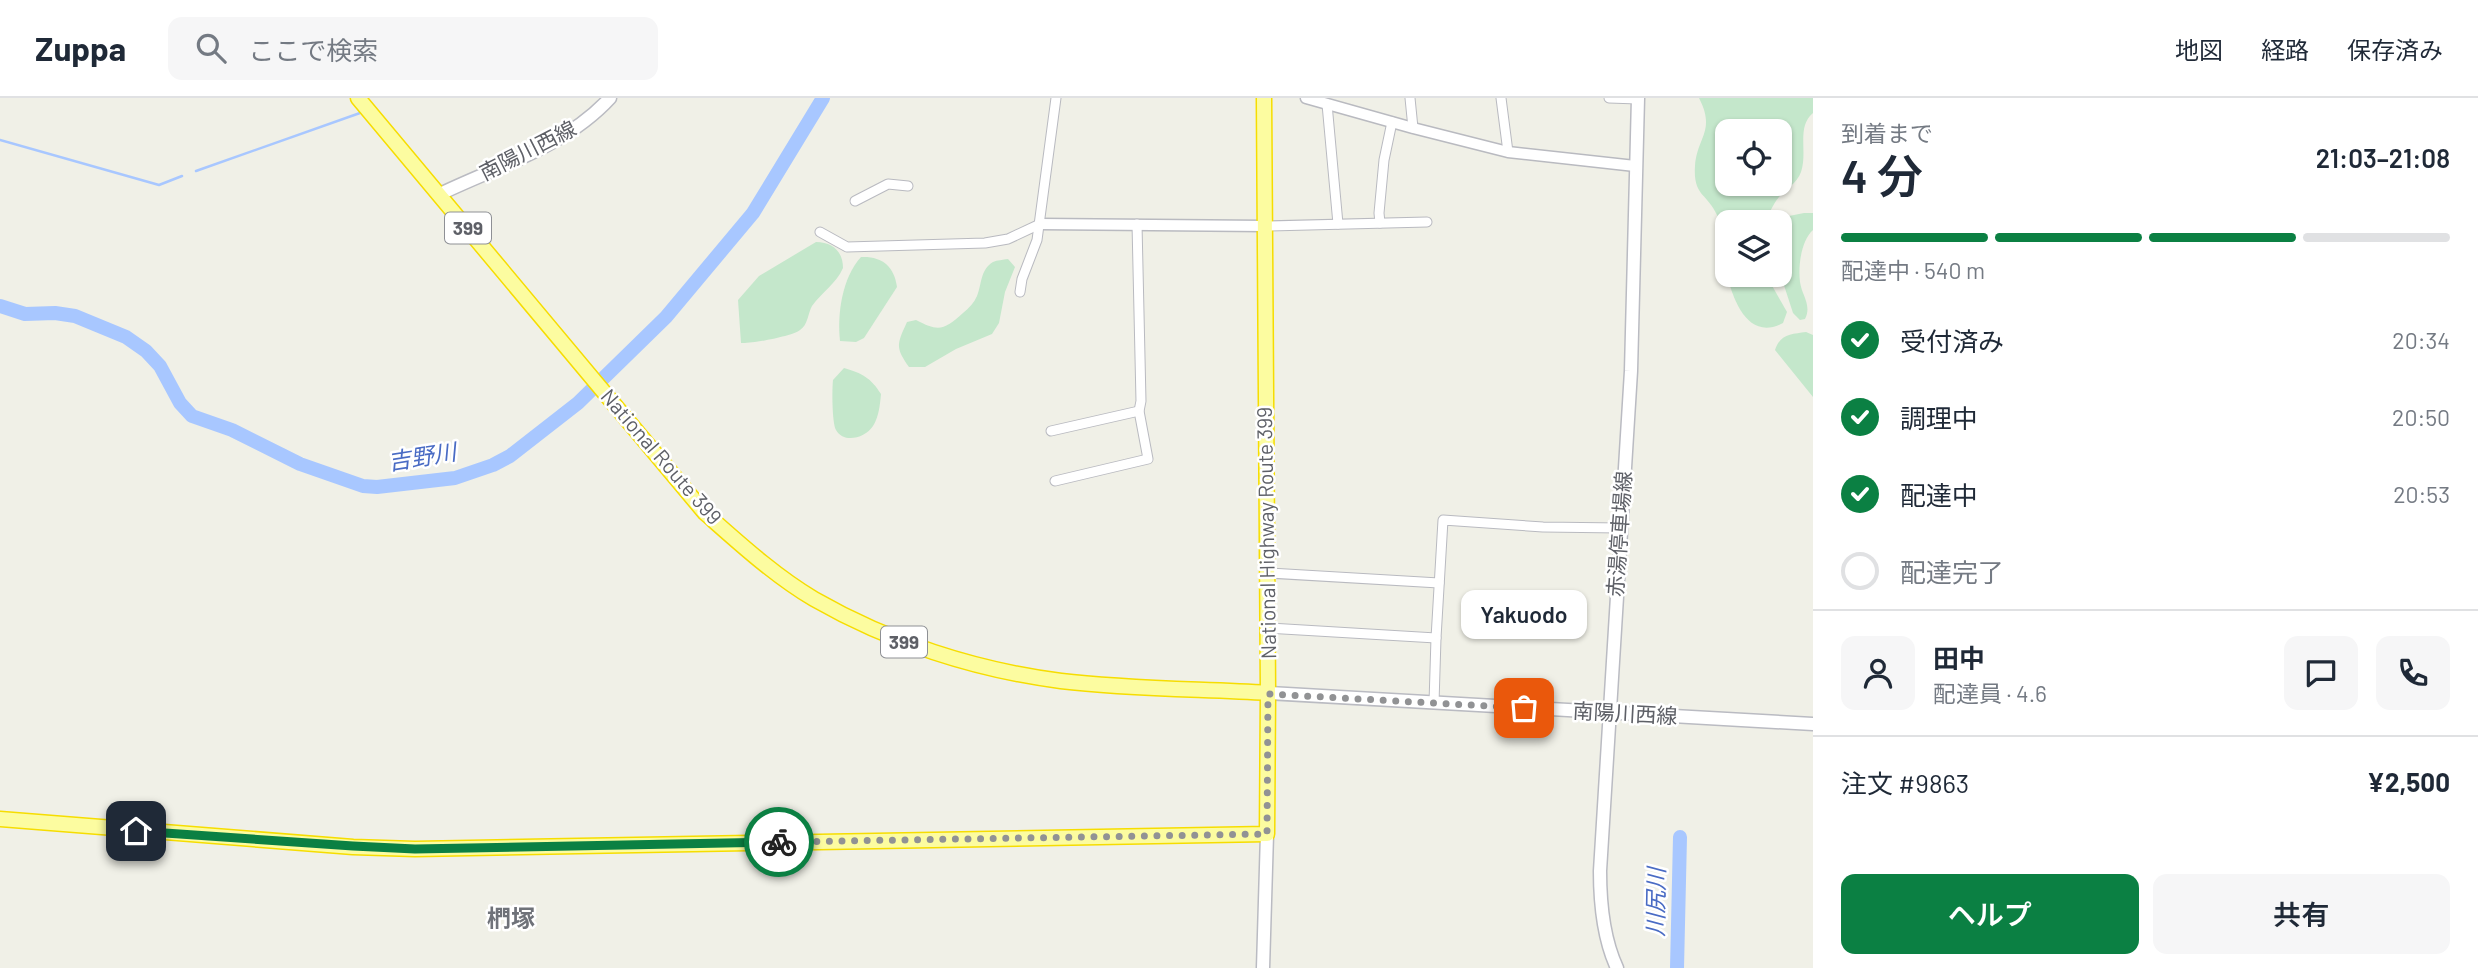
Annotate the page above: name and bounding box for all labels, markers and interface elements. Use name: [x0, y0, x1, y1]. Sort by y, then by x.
search box: [168, 17, 658, 80]
text: Zuppa: [35, 28, 126, 68]
icon: search: [192, 29, 230, 67]
text: ここで検索: [248, 34, 378, 65]
text: 地図: [2175, 35, 2223, 64]
text: 経路: [2261, 35, 2309, 64]
text: 保存済み: [2347, 35, 2443, 64]
street label: 南陽川西線: [475, 115, 580, 185]
map controls: [1715, 119, 1792, 287]
button: locate: [1715, 119, 1792, 196]
text: 到着まで: [1841, 119, 1933, 147]
text: 21:03–21:08: [2316, 142, 2450, 173]
text: 4 分: [1841, 147, 1923, 202]
button: layers: [1715, 210, 1792, 287]
road number: 399: [445, 212, 491, 244]
text: 配達中 · 540 m: [1841, 256, 1985, 284]
icon: check: [1841, 321, 1879, 359]
text: 受付済み: [1900, 325, 2004, 356]
text: 20:34: [2392, 326, 2450, 354]
street label: National Route 399: [597, 383, 728, 529]
icon: check: [1841, 398, 1879, 436]
text: 調理中: [1900, 402, 1978, 433]
text: 20:50: [2392, 403, 2450, 431]
street label: National Highway Route 399: [1251, 407, 1280, 659]
water label: 吉野川: [386, 436, 461, 475]
street label: 赤湯停車場線: [1602, 470, 1635, 598]
icon: check: [1841, 475, 1879, 513]
text: 配達中: [1900, 479, 1978, 510]
text: 20:53: [2393, 480, 2450, 508]
text: 配達完了: [1900, 556, 2004, 587]
callout: Yakuodo: [1461, 589, 1587, 638]
text: Yakuodo: [1480, 600, 1568, 628]
road number: 399: [881, 626, 927, 657]
button: person: [1841, 636, 1915, 710]
button: chat: [2284, 636, 2358, 710]
button: phone: [2376, 636, 2450, 710]
text: 田中: [1933, 642, 1985, 673]
pin: [1494, 678, 1554, 738]
text: 配達員 · 4.6: [1933, 679, 2047, 707]
icon: bag: [1505, 689, 1543, 727]
street label: 南陽川西線: [1572, 697, 1678, 728]
text: ¥2,500: [2367, 766, 2450, 797]
text: 注文 #9863: [1841, 767, 1969, 798]
pin: [106, 801, 166, 861]
courier: [744, 807, 814, 877]
icon: home: [117, 812, 155, 850]
icon: bike: [760, 823, 798, 861]
water label: 川尻川: [1640, 864, 1670, 937]
button: ヘルプ: [1841, 874, 2139, 954]
button: 共有: [2153, 874, 2450, 954]
district label: 椚塚: [487, 903, 535, 932]

